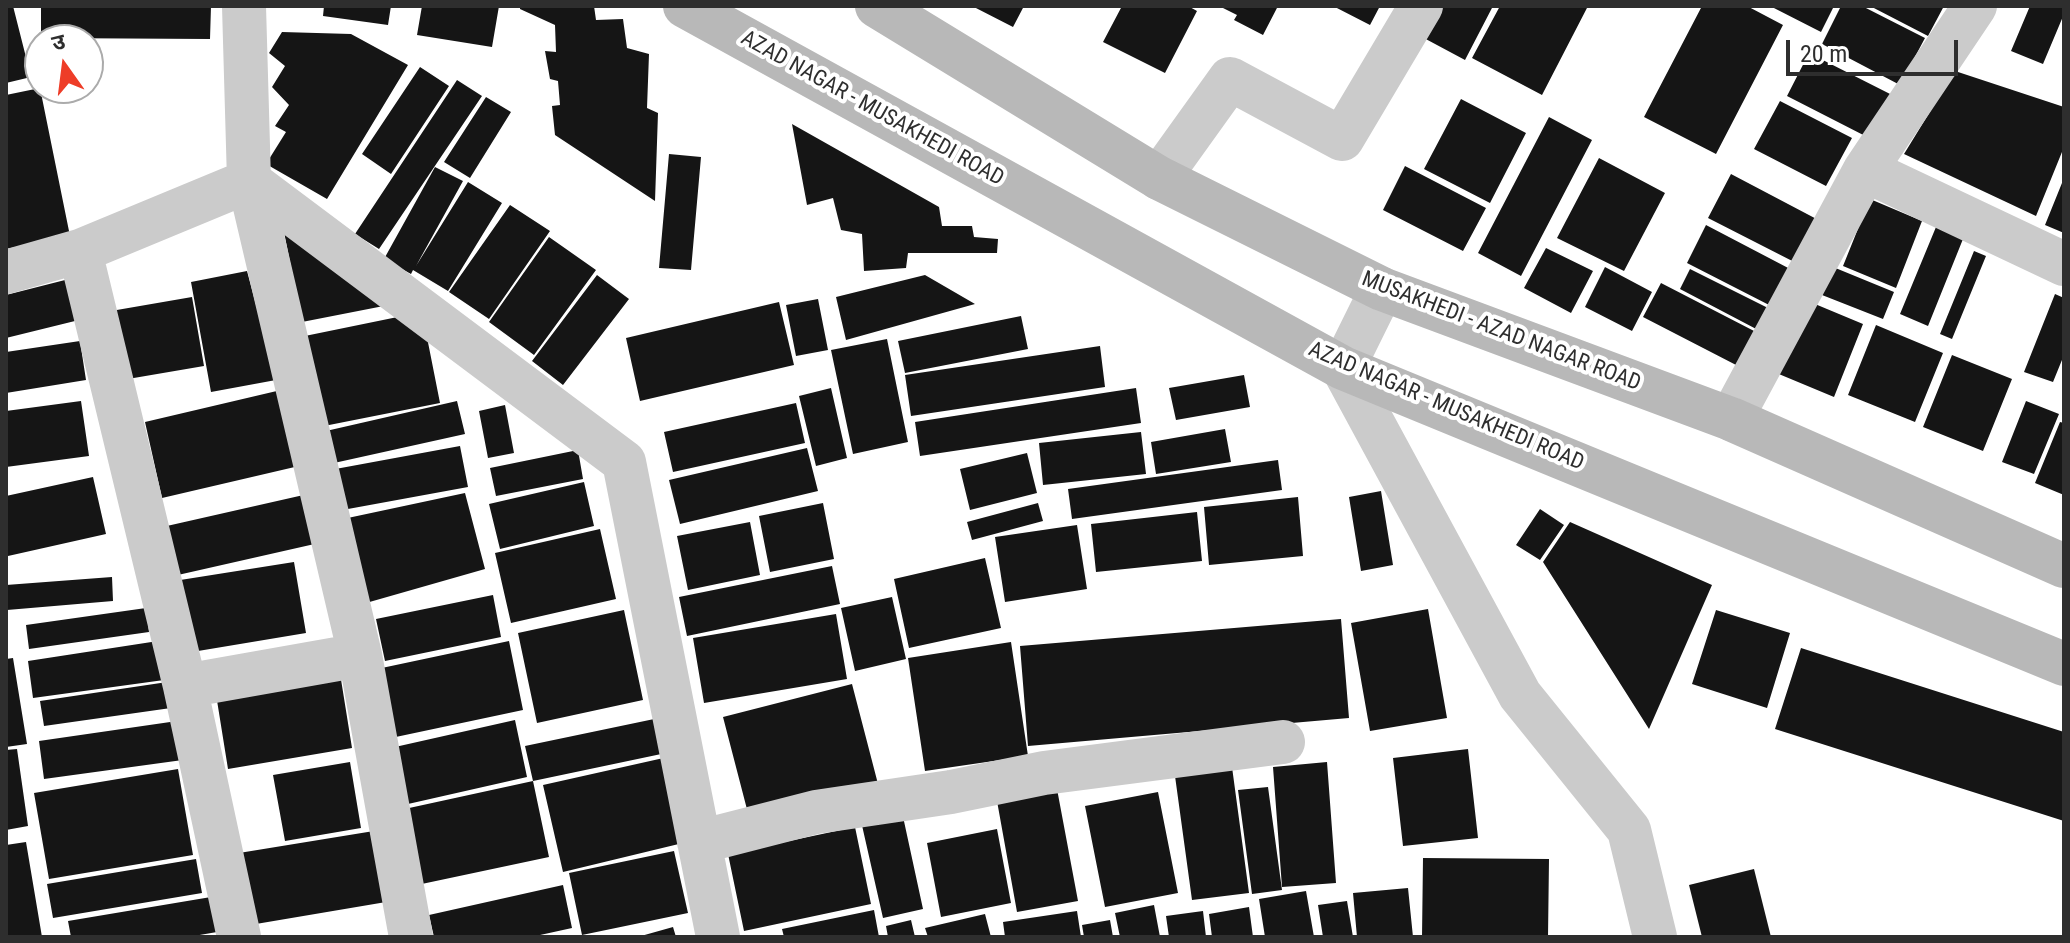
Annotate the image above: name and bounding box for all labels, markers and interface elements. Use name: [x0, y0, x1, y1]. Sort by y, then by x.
north arrow: [24, 24, 104, 104]
scale bar: [1790, 24, 1962, 74]
street label: AZAD NAGAR - MUSAKHEDI ROAD: [736, 26, 1008, 192]
text: उ: [49, 28, 68, 56]
text: 20 m: [1800, 40, 1847, 68]
street label: MUSAKHEDI - AZAD NAGAR ROAD: [1358, 267, 1644, 397]
street label: AZAD NAGAR - MUSAKHEDI ROAD: [1304, 337, 1588, 477]

